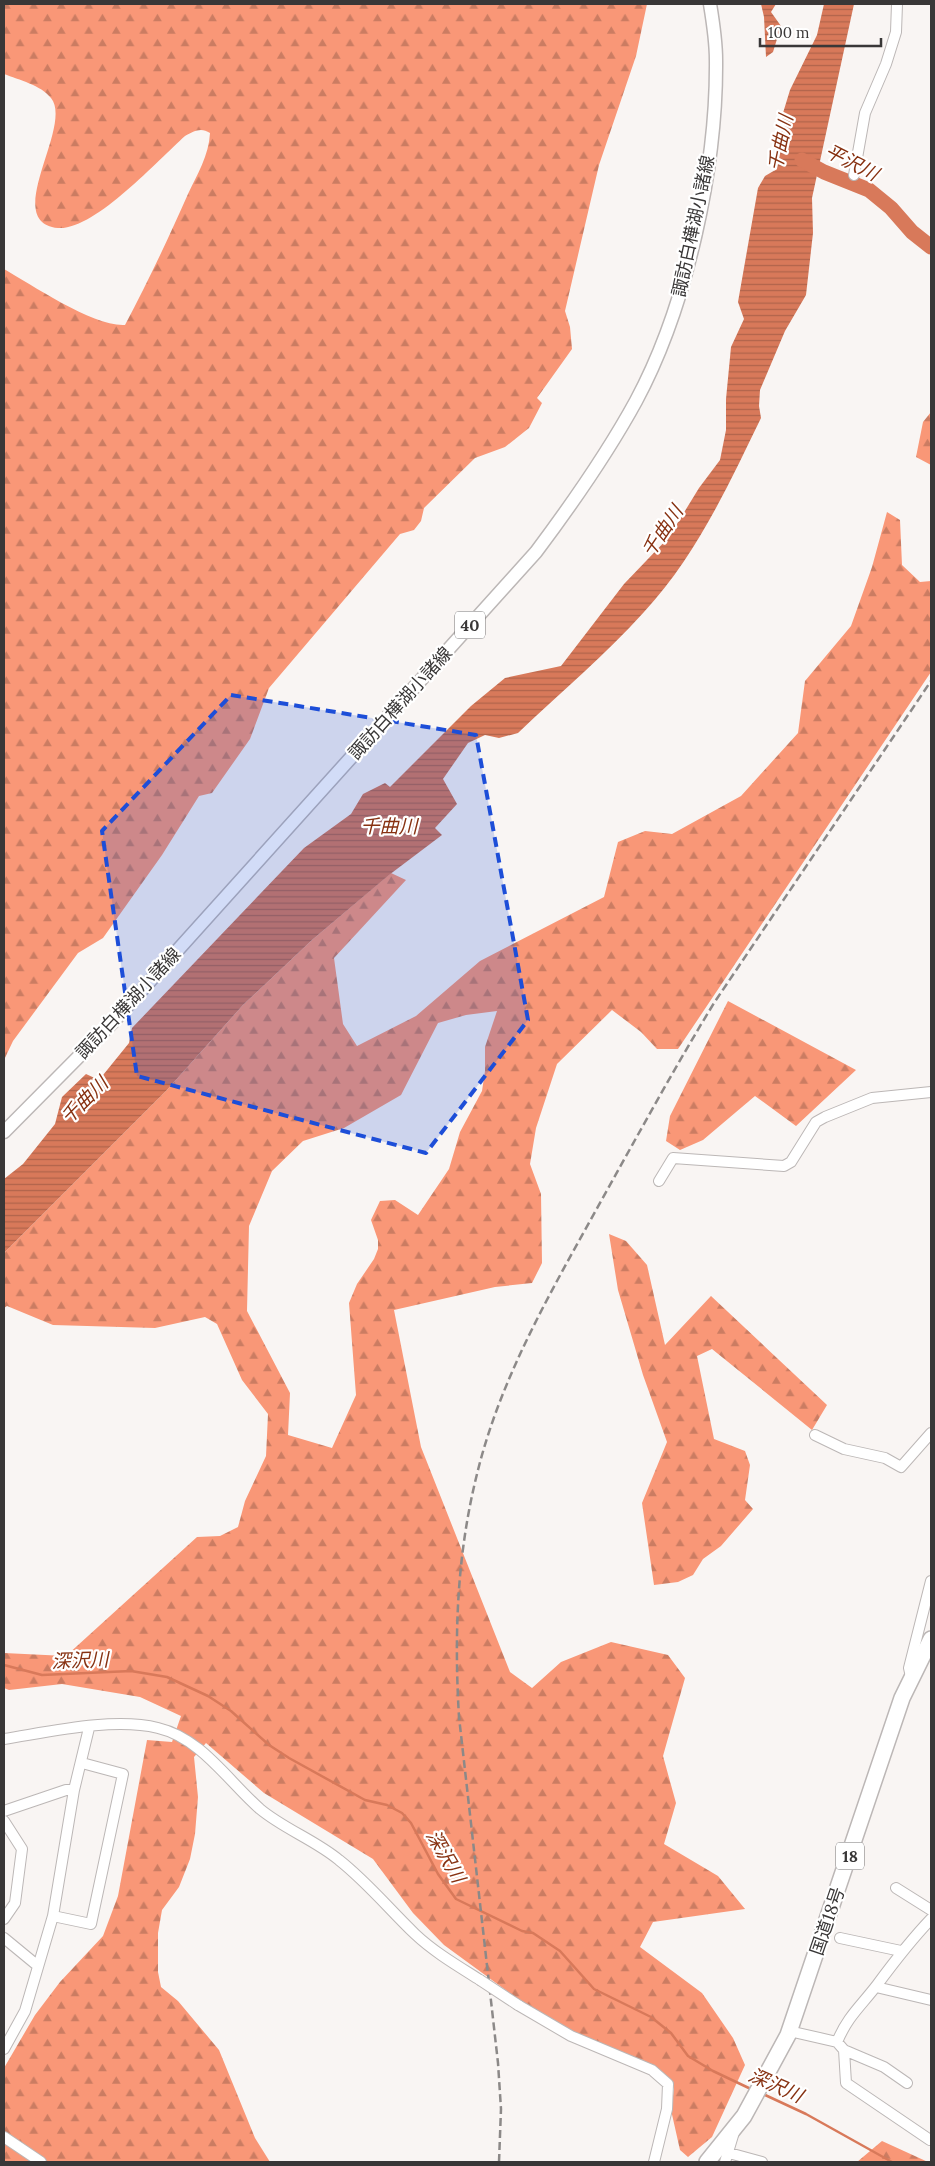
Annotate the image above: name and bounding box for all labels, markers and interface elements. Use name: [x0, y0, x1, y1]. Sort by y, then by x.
scale bar: [760, 15, 881, 47]
text: 100 m: [768, 23, 809, 42]
water label: 千曲川: [762, 111, 798, 173]
water label: 平沢川: [821, 138, 885, 187]
street label: 諏訪白樺湖小諸線: [667, 153, 719, 299]
water label: 千曲川: [636, 499, 689, 561]
road number: 40: [455, 612, 485, 638]
street label: 諏訪白樺湖小諸線: [343, 642, 457, 764]
water label: 千曲川: [360, 814, 419, 838]
street label: 諏訪白樺湖小諸線: [70, 942, 186, 1064]
water label: 千曲川: [55, 1070, 114, 1129]
water label: 深沢川: [51, 1647, 111, 1673]
water label: 深沢川: [421, 1825, 472, 1888]
road number: 18: [836, 1842, 864, 1870]
street label: 国道18号: [805, 1884, 849, 1958]
water label: 深沢川: [745, 2062, 809, 2108]

